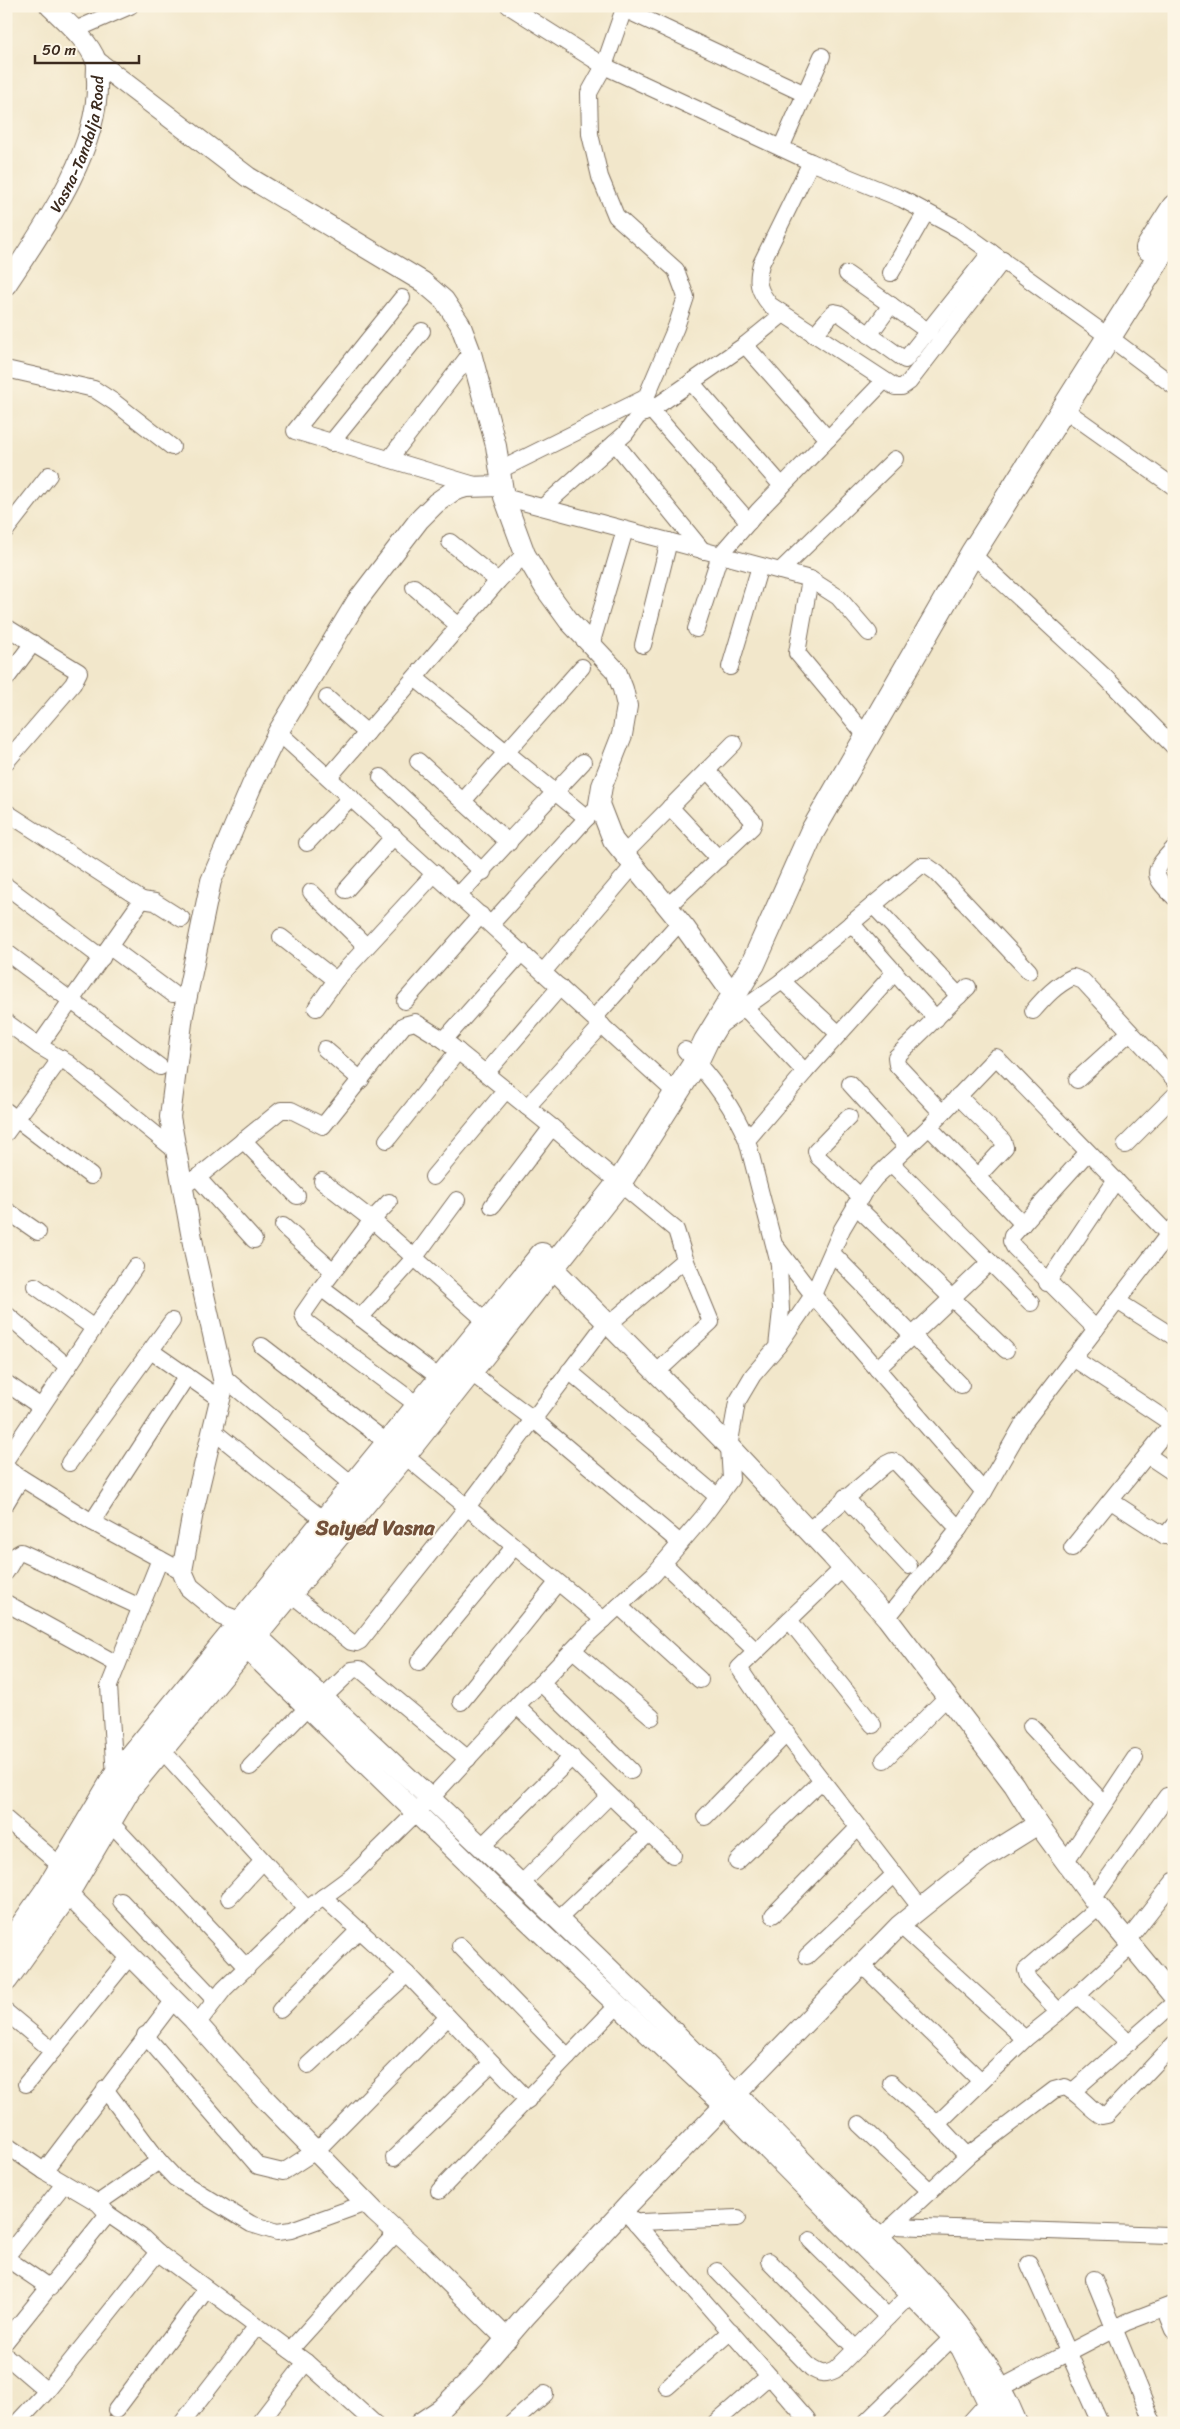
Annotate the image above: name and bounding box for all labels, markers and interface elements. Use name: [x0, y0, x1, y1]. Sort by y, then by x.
scale bar: [35, 32, 139, 64]
text: 50 m: [42, 37, 77, 63]
street label: Vasna-Tandalja Road: [41, 74, 112, 218]
district label: Saiyed Vasna: [314, 1509, 436, 1547]

